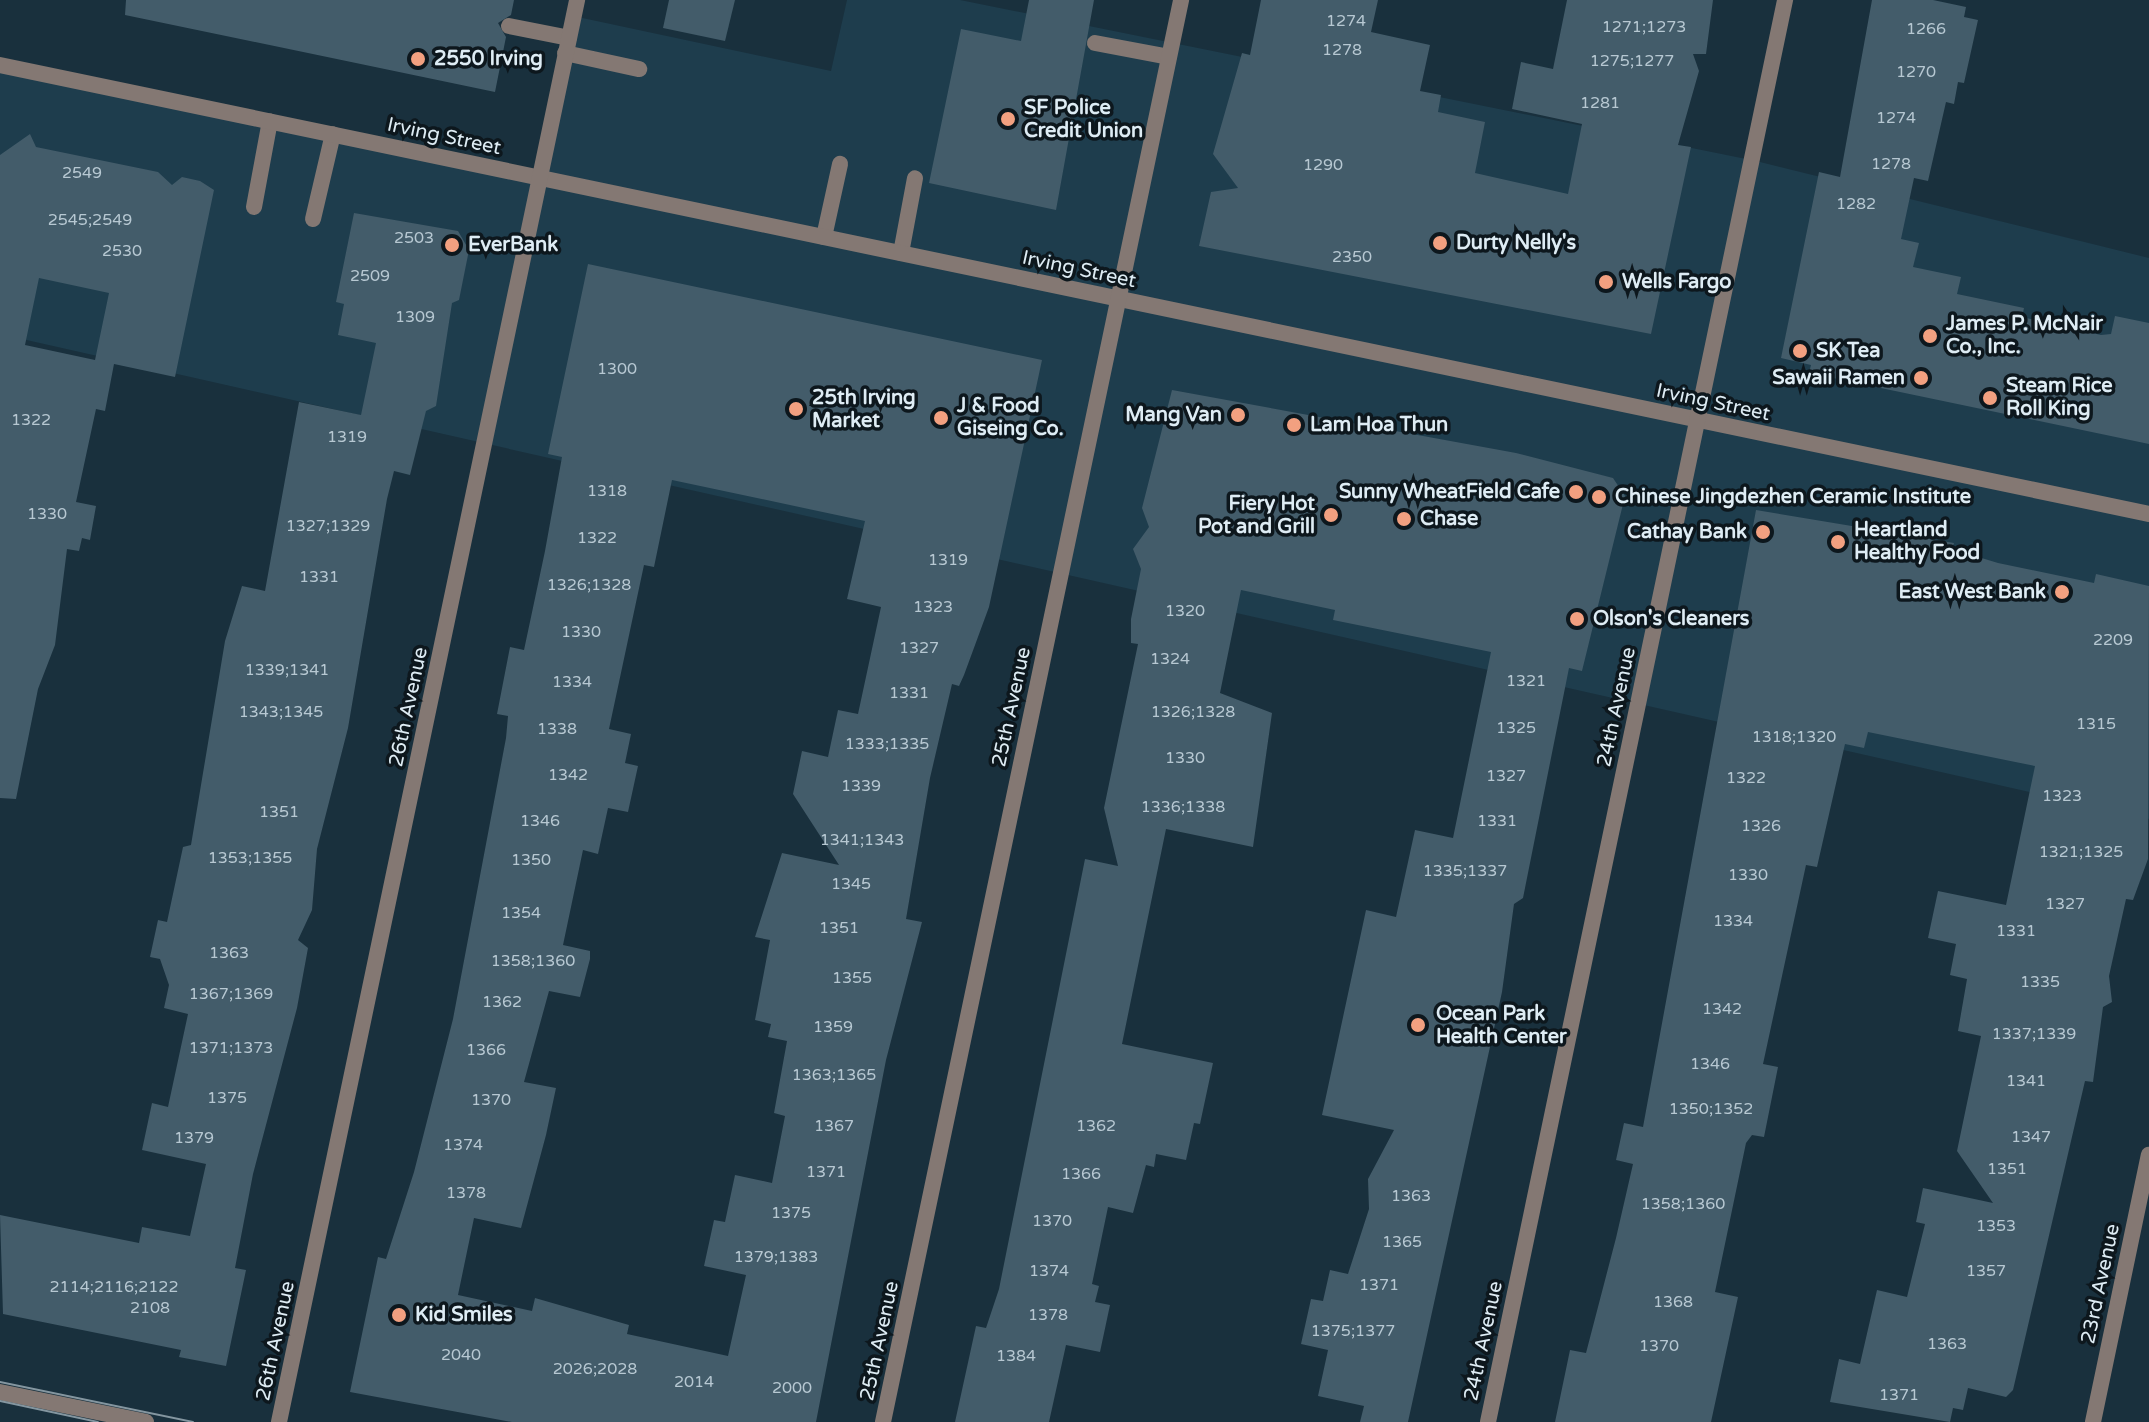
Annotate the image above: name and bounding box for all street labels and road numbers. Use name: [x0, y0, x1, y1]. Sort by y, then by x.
street label: Irving Street: [385, 113, 503, 161]
street label: Irving Street: [1020, 246, 1138, 294]
street label: Irving Street: [1654, 379, 1772, 427]
street label: 26th Avenue: [385, 645, 433, 769]
street label: 25th Avenue: [988, 645, 1036, 769]
street label: 24th Avenue: [1593, 645, 1641, 769]
street label: 23rd Avenue: [2077, 1222, 2125, 1346]
street label: 26th Avenue: [252, 1279, 300, 1403]
street label: 25th Avenue: [856, 1279, 904, 1403]
street label: 24th Avenue: [1460, 1279, 1508, 1403]

